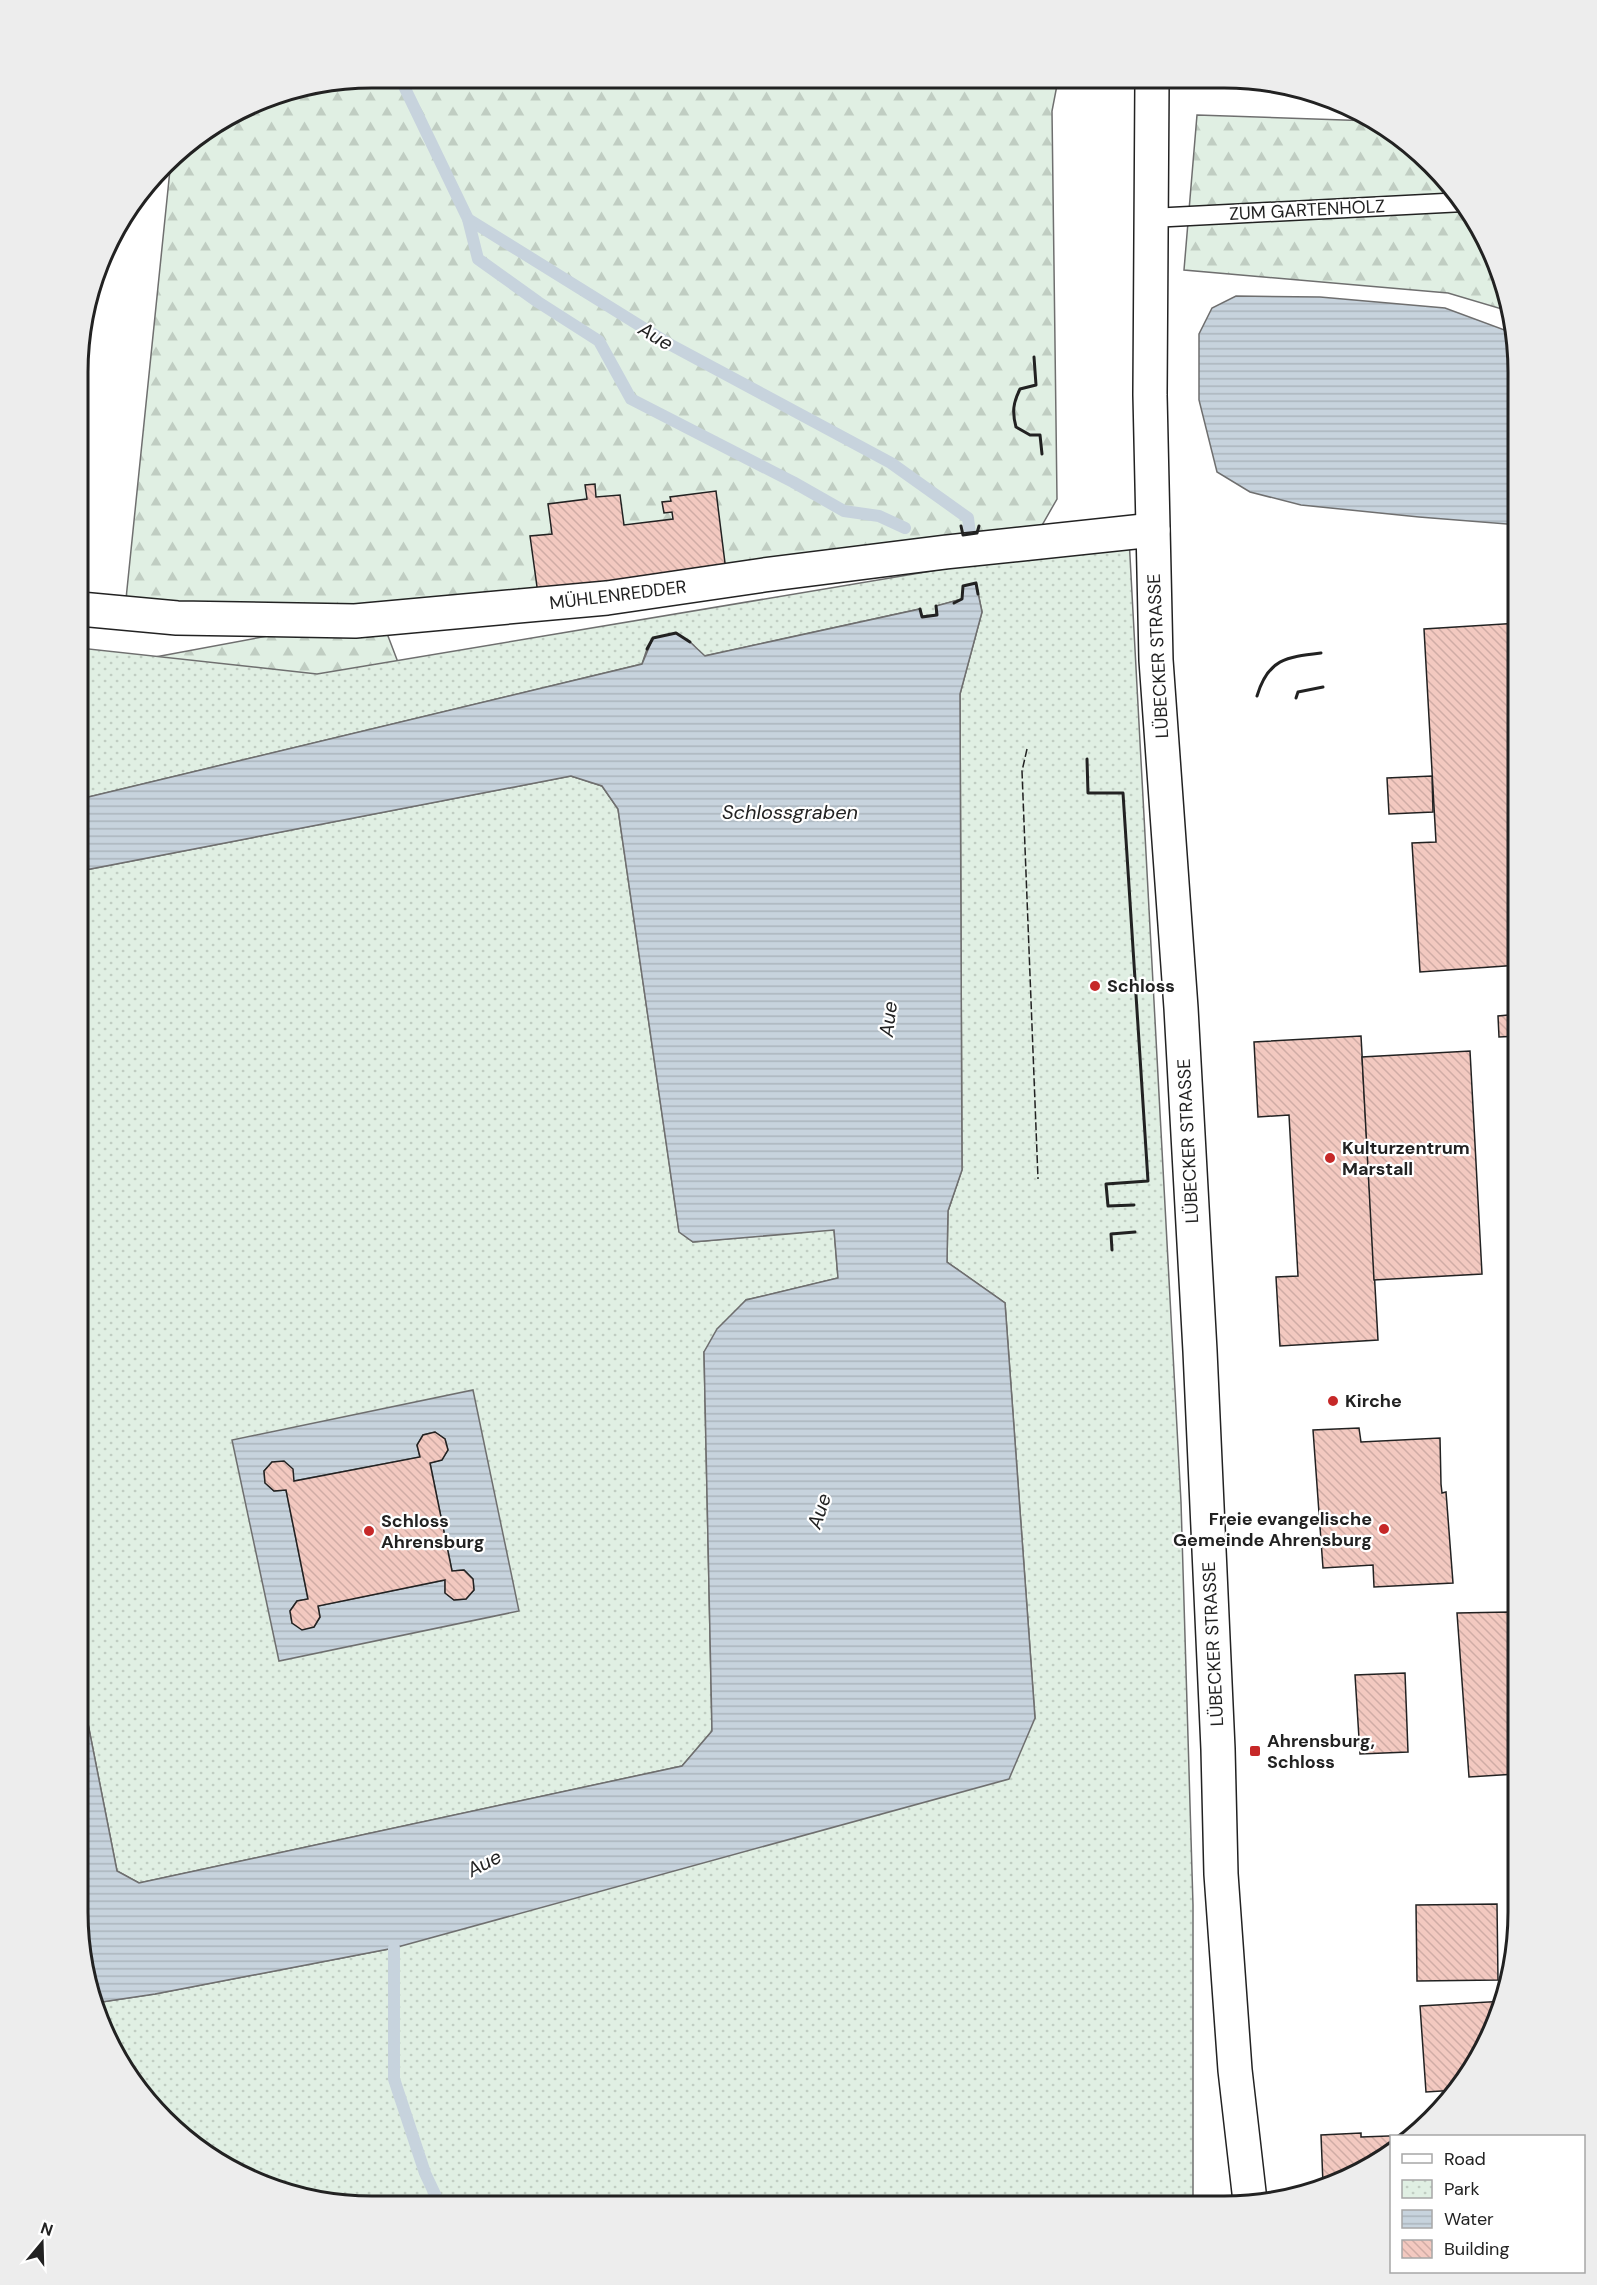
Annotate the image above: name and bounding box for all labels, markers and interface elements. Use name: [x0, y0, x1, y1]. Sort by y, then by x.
street label: ZUM GARTENHOLZ: [1229, 194, 1385, 226]
water label: Aue: [633, 315, 678, 356]
street label: LÜBECKER STRASSE: [1142, 573, 1174, 739]
street label: MÜHLENREDDER: [548, 575, 688, 615]
water label: Schlossgraben: [722, 799, 858, 825]
place label: Schloss: [1107, 974, 1175, 998]
marker: Schloss: [1088, 979, 1102, 993]
water label: Aue: [873, 1000, 903, 1039]
street label: LÜBECKER STRASSE: [1172, 1058, 1204, 1224]
place label: Kulturzentrum Marstall: [1342, 1136, 1470, 1181]
marker: Kulturzentrum Marstall: [1323, 1151, 1337, 1165]
place label: Kirche: [1345, 1389, 1402, 1413]
marker: Kirche: [1326, 1394, 1340, 1408]
water label: Aue: [801, 1490, 837, 1533]
place label: Freie evangelische Gemeinde Ahrensburg: [1173, 1507, 1372, 1552]
place label: Schloss Ahrensburg: [381, 1509, 484, 1554]
marker: Freie evangelische Gemeinde Ahrensburg: [1377, 1522, 1391, 1536]
marker: Schloss Ahrensburg: [362, 1524, 376, 1538]
street label: LÜBECKER STRASSE: [1197, 1561, 1229, 1727]
place label: Ahrensburg, Schloss: [1267, 1729, 1375, 1774]
marker: Ahrensburg, Schloss: [1248, 1744, 1262, 1758]
water label: Aue: [461, 1843, 506, 1883]
legend: [1390, 2135, 1585, 2273]
text: Road: [1444, 2147, 1486, 2171]
text: Park: [1444, 2177, 1480, 2201]
text: Water: [1444, 2207, 1494, 2231]
north arrow: [12, 2213, 72, 2273]
text: N: [38, 2217, 56, 2241]
text: Building: [1444, 2237, 1509, 2261]

